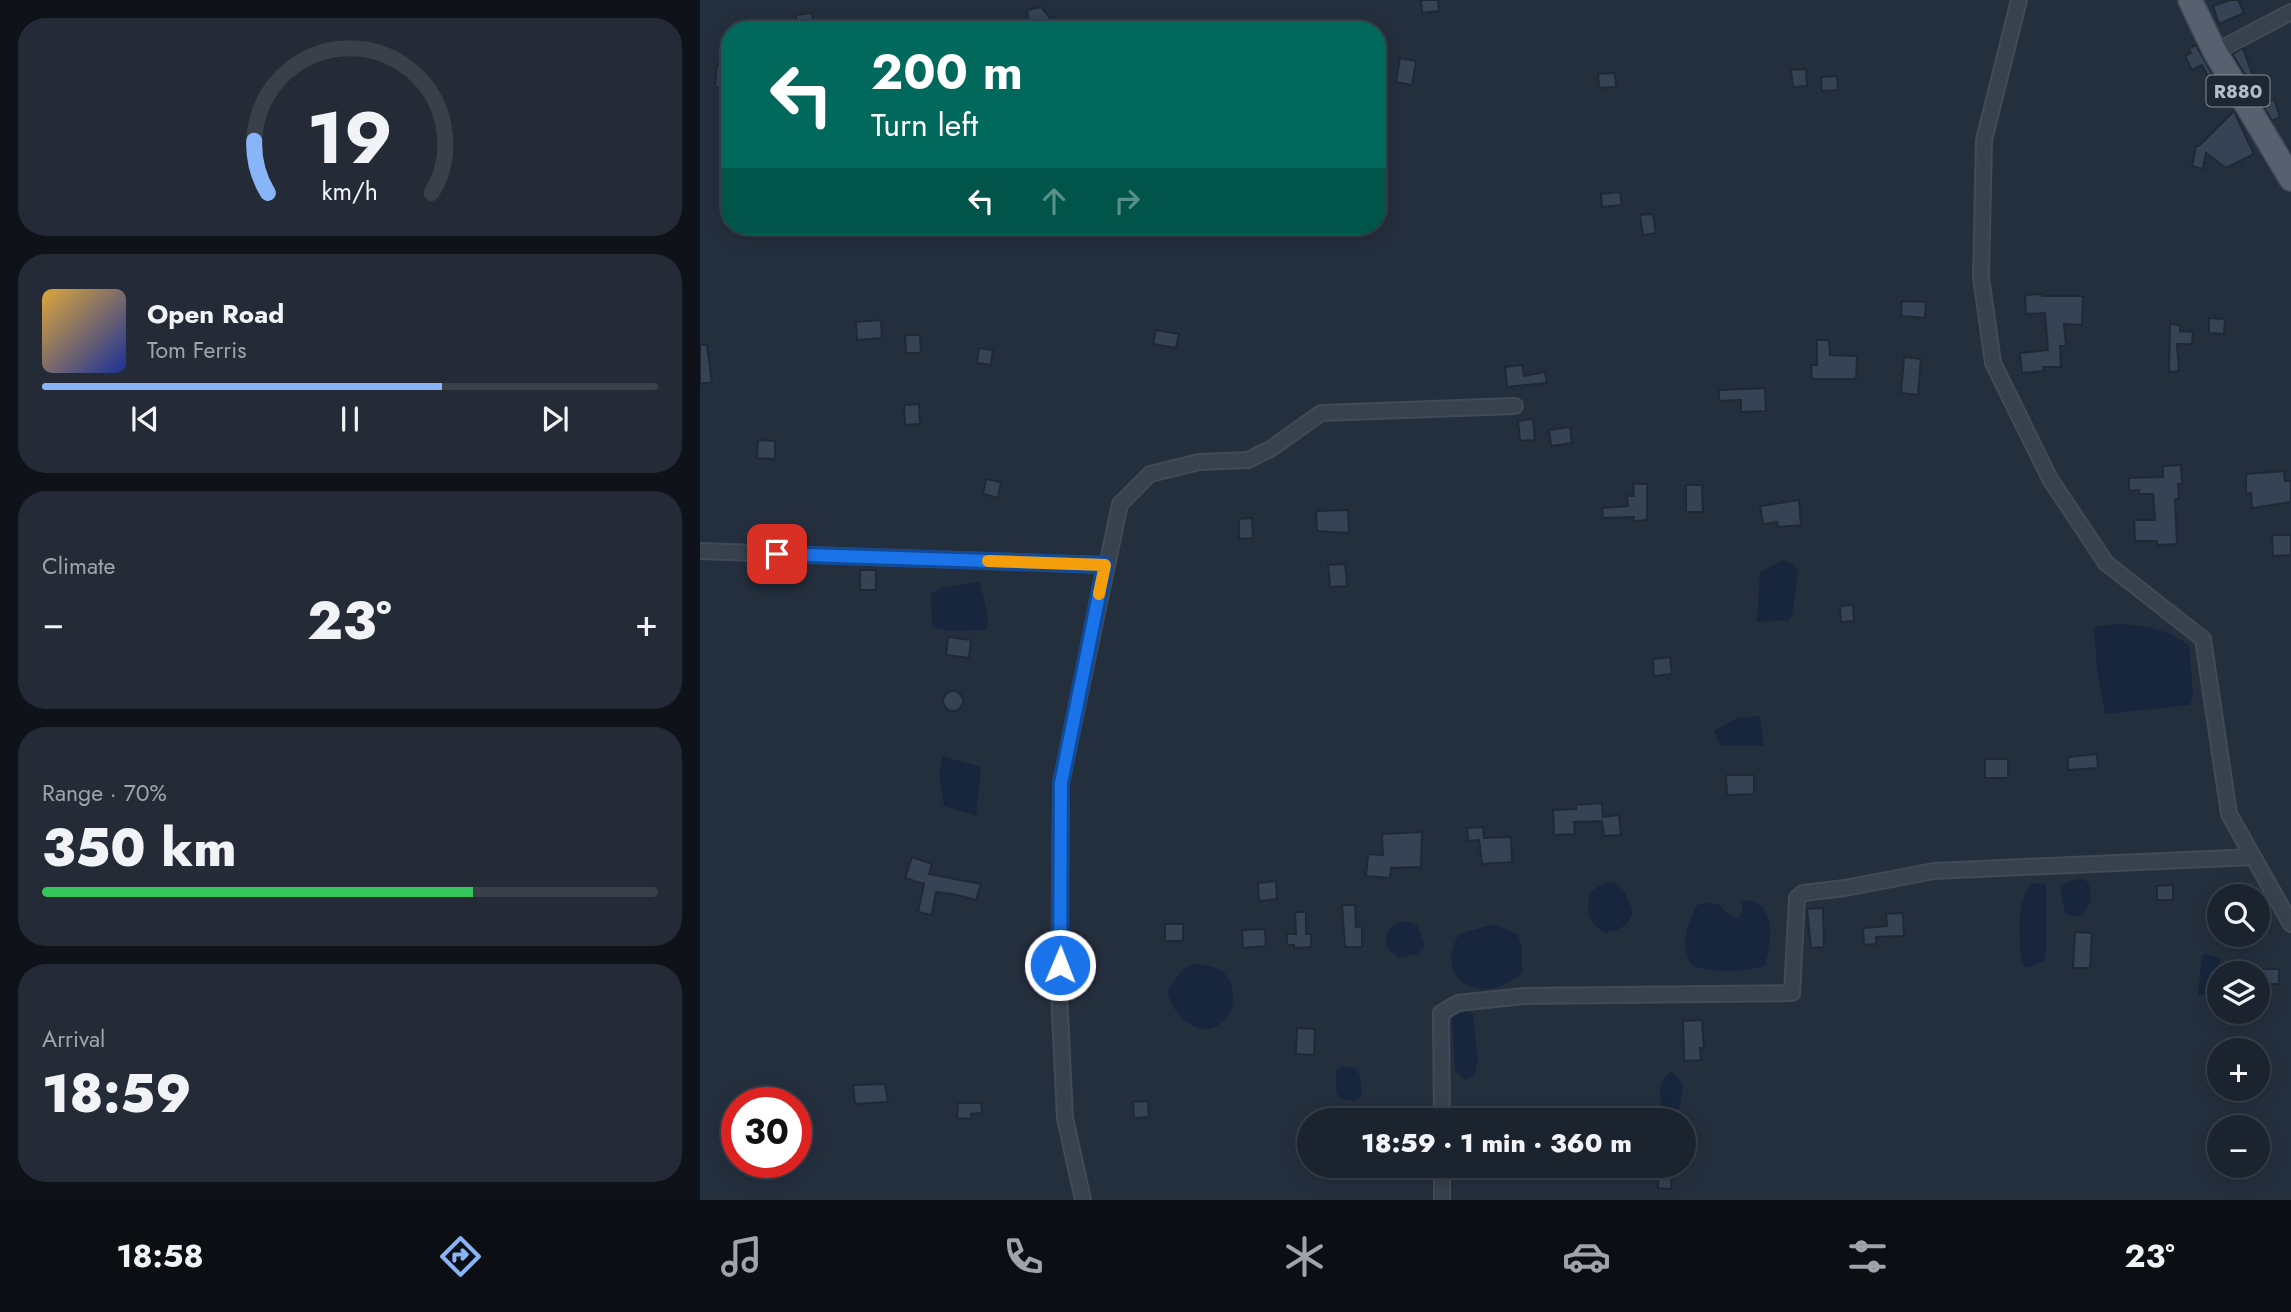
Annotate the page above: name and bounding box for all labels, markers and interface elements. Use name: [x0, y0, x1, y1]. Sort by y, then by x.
text: 200 m: [871, 37, 1023, 107]
icon: left: [756, 49, 847, 140]
road number: R880: [2206, 76, 2270, 106]
text: 19: [307, 86, 393, 191]
text: Turn left: [871, 102, 978, 148]
text: km/h: [322, 173, 378, 209]
icon: left: [962, 182, 1000, 220]
icon: ahead: [1035, 182, 1073, 220]
icon: right: [1108, 182, 1146, 220]
text: Open Road: [147, 295, 284, 333]
text: Tom Ferris: [147, 333, 246, 367]
icon: previous: [126, 400, 164, 438]
icon: pause: [331, 400, 369, 438]
icon: next: [536, 400, 574, 438]
pin: [747, 524, 807, 584]
icon: arrive: [758, 535, 796, 573]
text: Climate: [42, 549, 115, 583]
text: 23°: [307, 583, 392, 659]
text: −: [42, 595, 64, 650]
text: +: [635, 595, 658, 650]
text: Range · 70%: [42, 776, 167, 810]
text: 350 km: [42, 810, 237, 886]
map controls: [2207, 884, 2270, 1178]
button: search: [2207, 884, 2270, 947]
position arrow: [1023, 928, 1097, 1002]
button: layers: [2207, 961, 2270, 1024]
text: Arrival: [42, 1022, 105, 1056]
button: +: [2207, 1038, 2270, 1101]
text: 18:59: [42, 1056, 191, 1132]
speed limit sign: 30: [721, 1087, 812, 1178]
button: −: [2207, 1115, 2270, 1178]
text: 18:59 · 1 min · 360 m: [1361, 1124, 1632, 1162]
icon: directions: [436, 1232, 485, 1281]
icon: music: [717, 1232, 766, 1281]
icon: phone: [999, 1232, 1048, 1281]
icon: climate: [1280, 1232, 1329, 1281]
icon: car: [1562, 1232, 1611, 1281]
icon: filters: [1843, 1232, 1892, 1281]
text: 18:58: [116, 1233, 204, 1279]
text: 23°: [2124, 1233, 2175, 1279]

